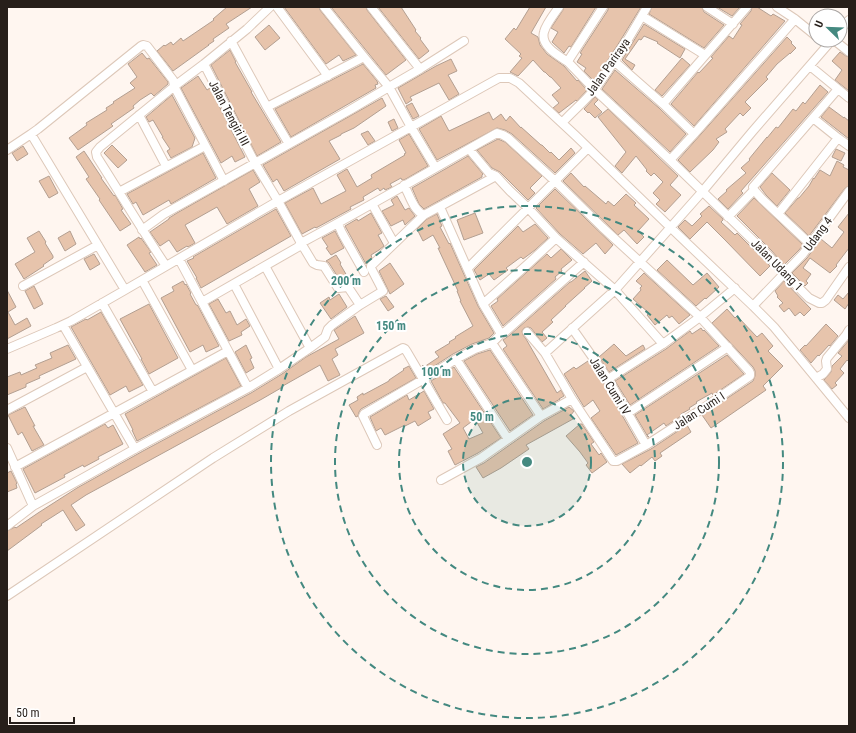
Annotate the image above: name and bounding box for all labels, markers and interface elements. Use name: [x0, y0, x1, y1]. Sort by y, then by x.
north arrow: [808, 8, 848, 48]
text: U: [812, 19, 826, 30]
street label: Jalan Pariraya: [583, 35, 633, 99]
street label: Jalan Tengiri III: [206, 78, 252, 148]
street label: Udang 4: [801, 214, 835, 254]
street label: Jalan Udang 1: [748, 236, 806, 294]
text: 200 m: [331, 274, 361, 288]
text: 150 m: [376, 319, 406, 333]
street label: Jalan Cumi IV: [587, 355, 633, 418]
text: 100 m: [421, 365, 451, 379]
street label: Jalan Cumi I: [671, 389, 727, 433]
text: 50 m: [470, 410, 494, 424]
centre of rings: [520, 455, 534, 469]
scale bar: [10, 699, 74, 725]
text: 50 m: [16, 706, 40, 720]

